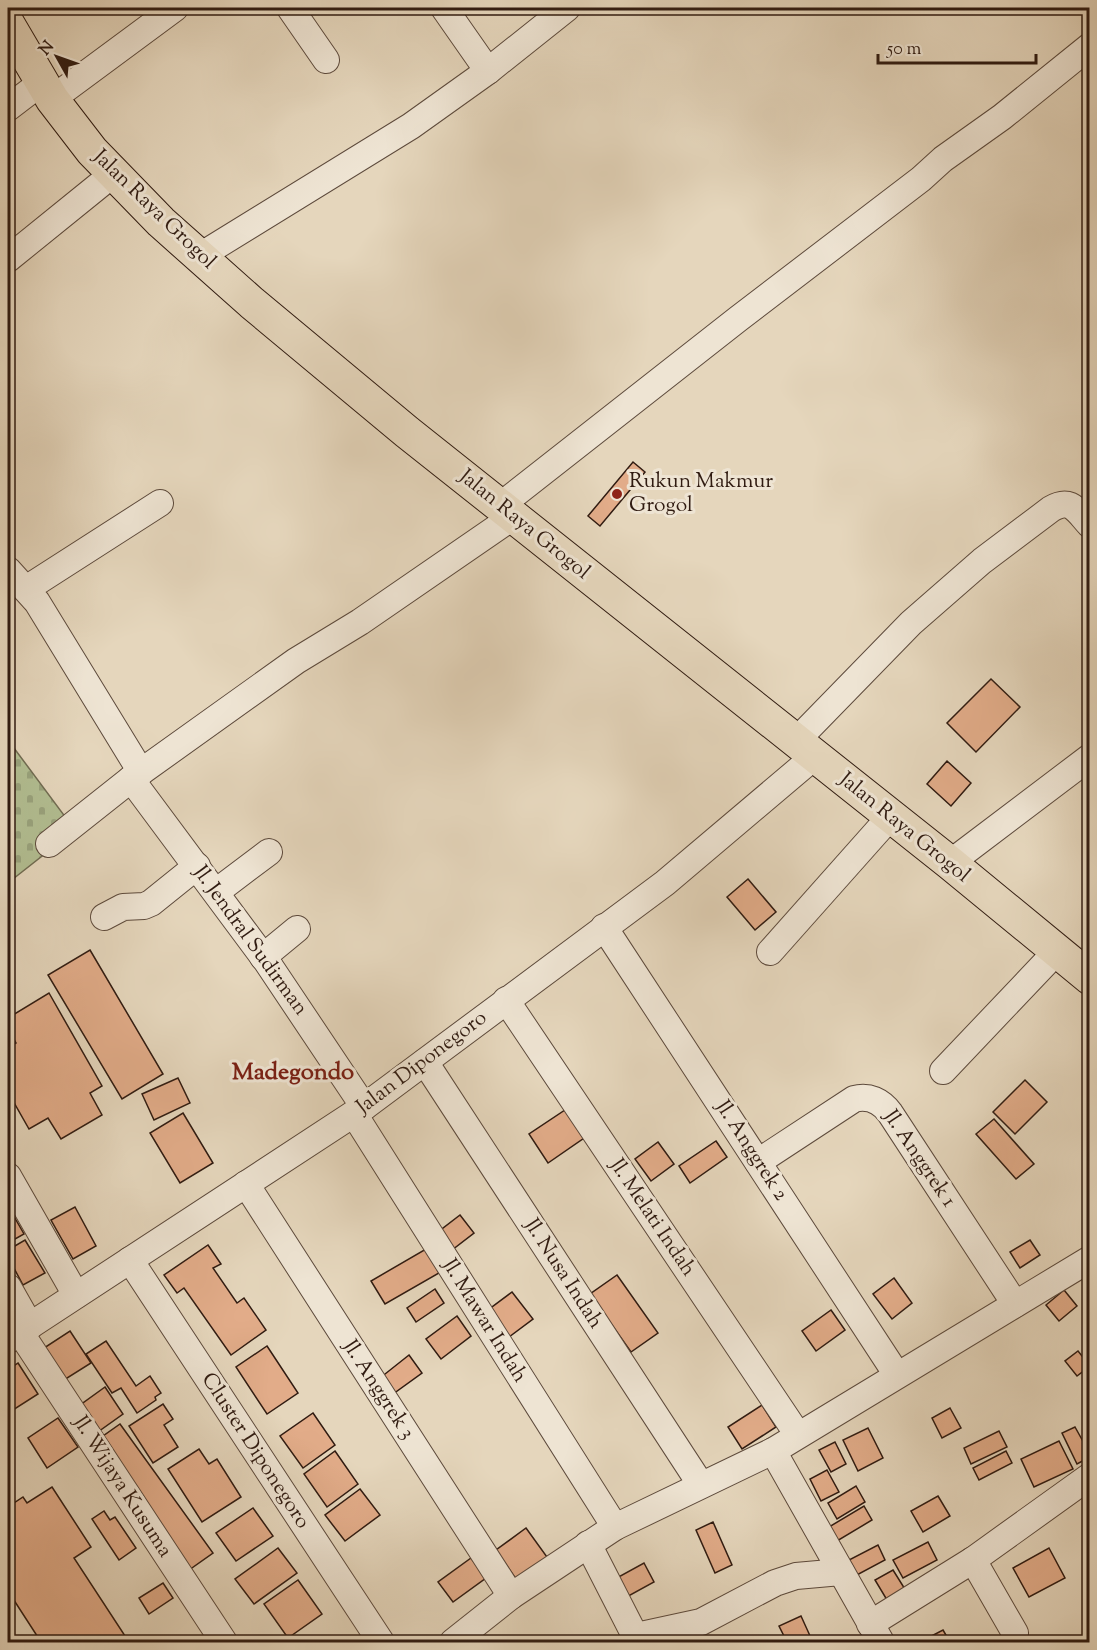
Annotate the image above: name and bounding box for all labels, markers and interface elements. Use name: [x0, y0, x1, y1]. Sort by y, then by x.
north arrow: [27, 27, 87, 87]
scale bar: [878, 27, 1036, 65]
text: N: [35, 37, 60, 61]
text: 50 m: [886, 37, 922, 63]
street label: Jalan Raya Grogol: [85, 143, 222, 277]
street label: Jalan Raya Grogol: [451, 462, 596, 587]
place label: Rukun Makmur Grogol: [629, 467, 773, 521]
marker: Rukun Makmur Grogol: [610, 487, 624, 501]
street label: Jalan Raya Grogol: [831, 765, 976, 890]
street label: Jl. Jendral Sudirman: [185, 859, 315, 1022]
street label: Jalan Diponegoro: [350, 1004, 494, 1123]
district label: Madegondo: [232, 1056, 354, 1090]
street label: Jl. Anggrek 2: [707, 1094, 795, 1207]
street label: Jl. Anggrek 1: [875, 1103, 963, 1214]
street label: Jl. Melati Indah: [601, 1152, 703, 1283]
street label: Jl. Nusa Indah: [516, 1212, 610, 1335]
street label: Jl. Mawar Indah: [433, 1252, 534, 1389]
street label: Jl. Anggrek 3: [334, 1333, 421, 1446]
street label: Cluster Diponegoro: [193, 1367, 317, 1535]
street label: Jl. Wijaya Kusuma: [64, 1409, 179, 1564]

